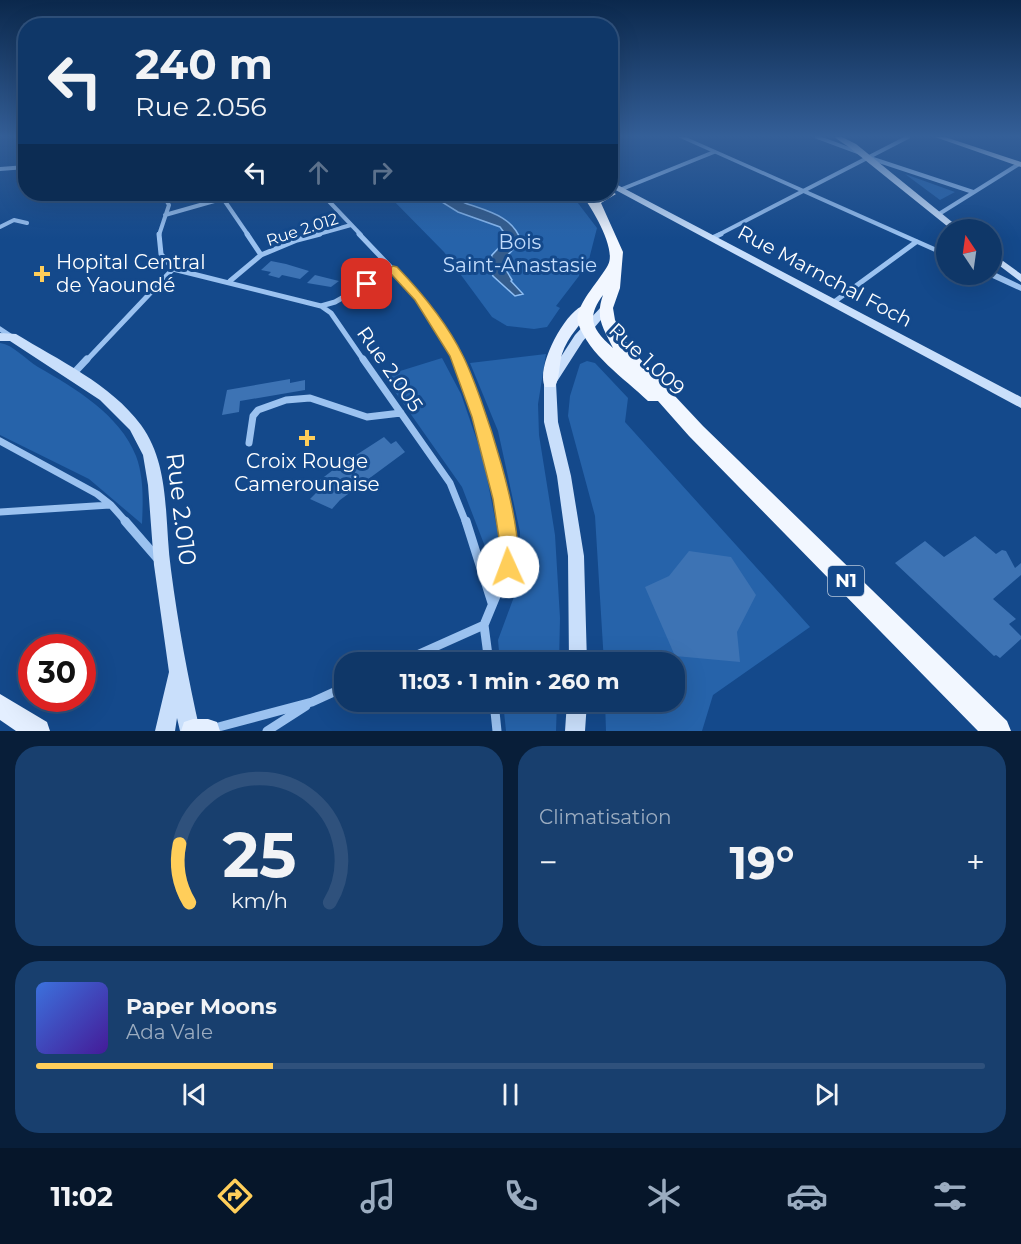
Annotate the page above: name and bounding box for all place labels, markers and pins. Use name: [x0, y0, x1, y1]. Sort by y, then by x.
place label: Hopital Central de Yaoundé: [56, 250, 206, 297]
pin: [341, 258, 392, 309]
marker: Hopital Central de Yaoundé: [33, 265, 51, 283]
marker: Croix Rouge Camerounaise: [298, 429, 316, 447]
place label: Croix Rouge Camerounaise: [234, 449, 380, 496]

